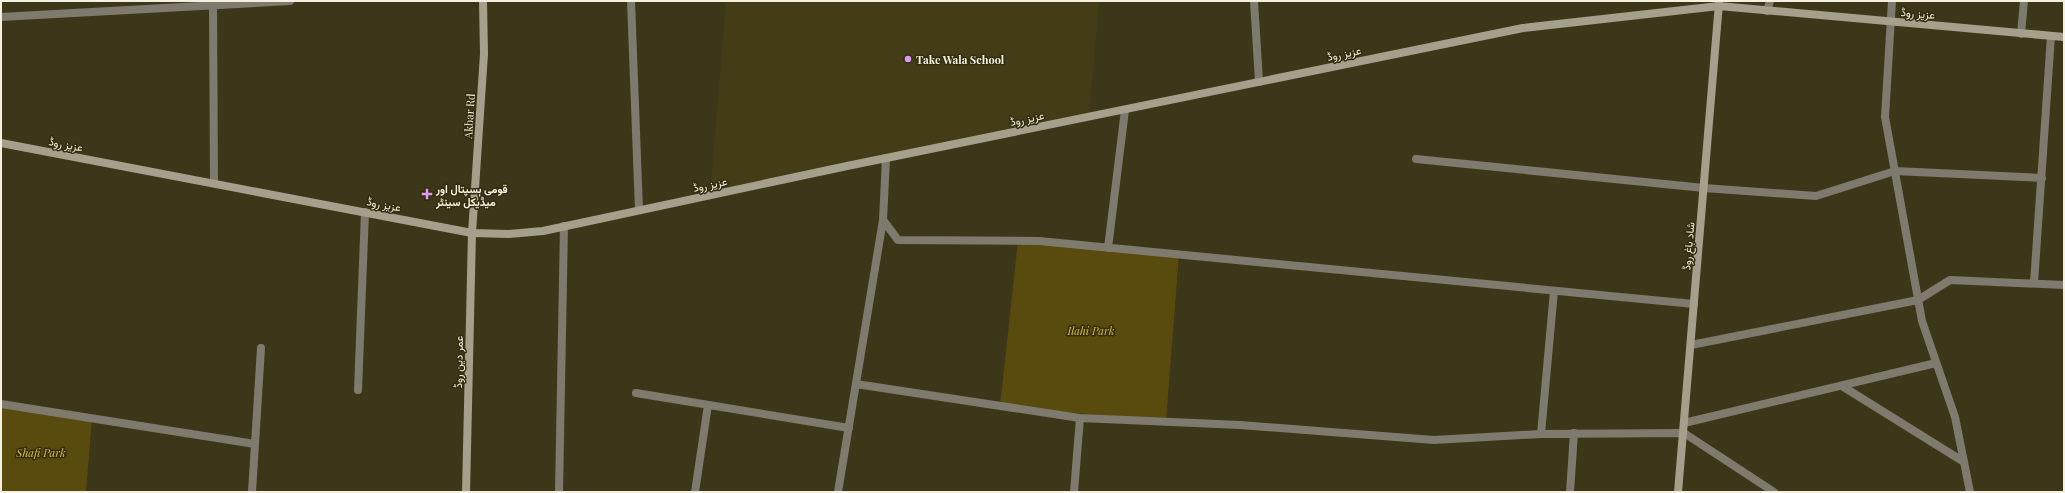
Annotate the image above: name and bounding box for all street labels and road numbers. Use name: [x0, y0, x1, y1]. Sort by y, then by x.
street label: عزیز روڈ: [1900, 4, 1936, 22]
street label: عزیز روڈ: [1326, 42, 1363, 64]
street label: Akbar Rd: [460, 92, 478, 140]
street label: عزیز روڈ: [1009, 107, 1046, 129]
street label: عزیز روڈ: [48, 133, 85, 155]
street label: عزیز روڈ: [692, 173, 729, 195]
street label: عزیز روڈ: [366, 193, 403, 215]
street label: شاد باغ روڈ: [1678, 221, 1699, 271]
street label: عمر دین روڈ: [450, 335, 466, 388]

